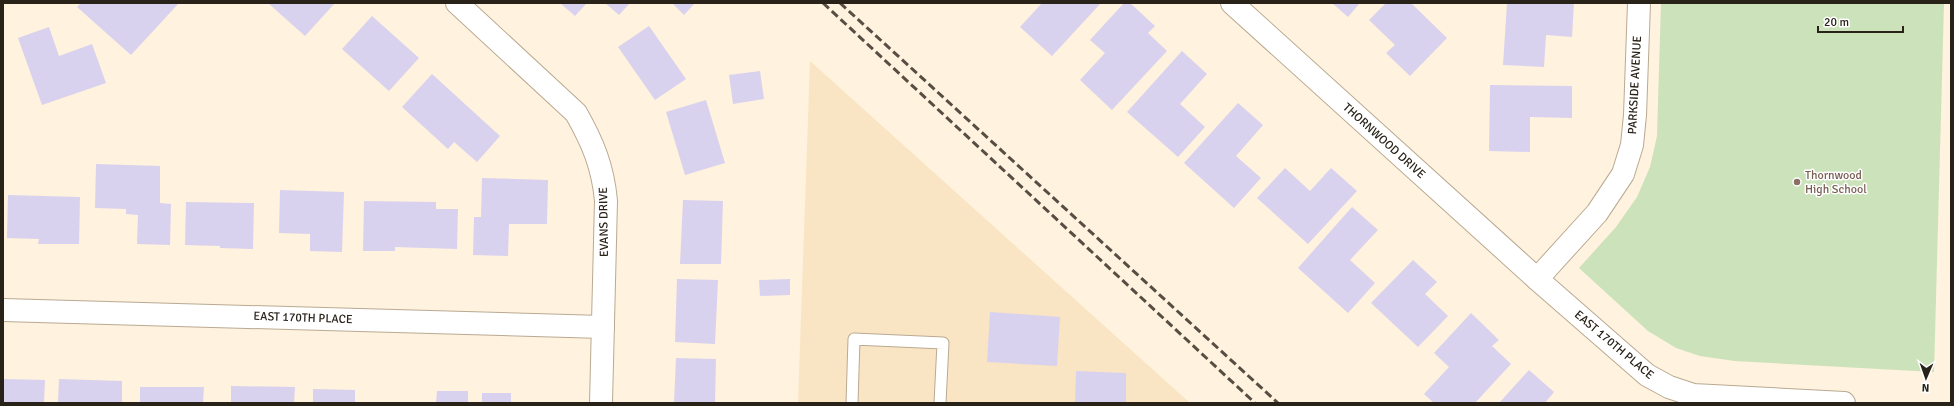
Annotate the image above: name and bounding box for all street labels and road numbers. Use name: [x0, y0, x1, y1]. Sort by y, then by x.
street label: PARKSIDE AVENUE: [1625, 35, 1645, 135]
street label: THORNWOOD DRIVE: [1340, 100, 1428, 182]
street label: EVANS DRIVE: [596, 187, 612, 257]
street label: EAST 170TH PLACE: [1571, 307, 1657, 383]
street label: EAST 170TH PLACE: [253, 309, 353, 327]

